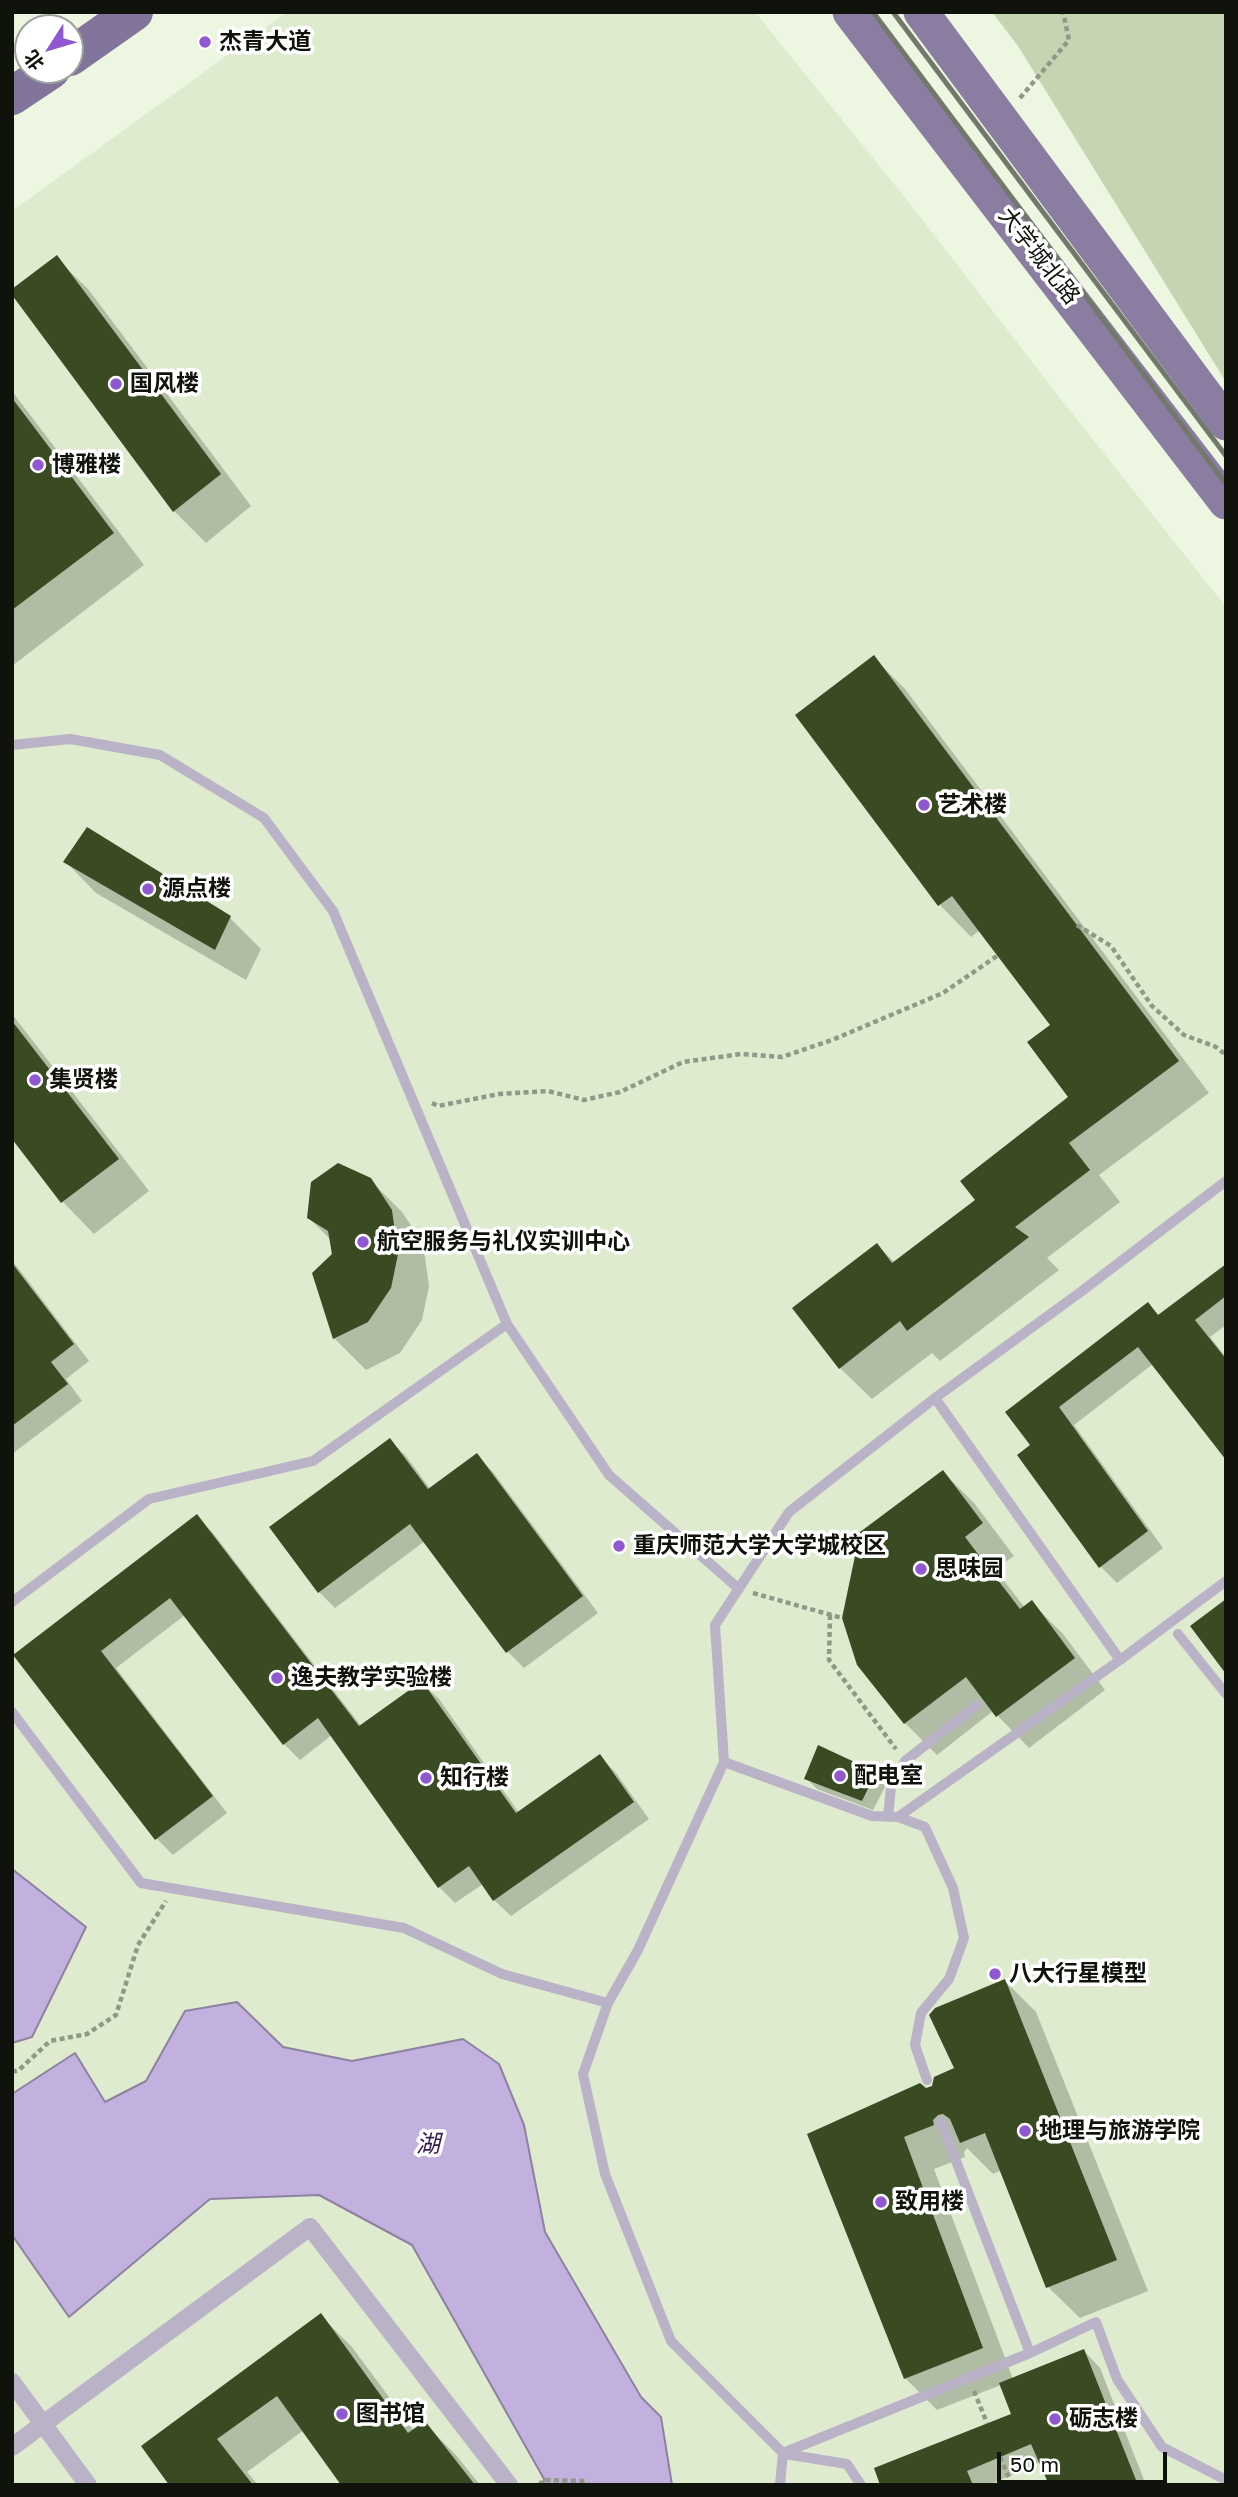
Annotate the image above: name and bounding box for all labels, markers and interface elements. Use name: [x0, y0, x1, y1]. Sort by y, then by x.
north arrow: [14, 14, 84, 84]
place label: 杰青大道: [219, 28, 311, 56]
marker: 杰青大道: [197, 34, 213, 50]
text: 北: [19, 46, 48, 75]
street label: 大学城北路: [993, 202, 1085, 310]
place label: 国风楼: [130, 370, 199, 398]
marker: 国风楼: [108, 376, 124, 392]
place label: 博雅楼: [52, 451, 121, 479]
marker: 博雅楼: [30, 457, 46, 473]
place label: 艺术楼: [938, 791, 1007, 819]
marker: 艺术楼: [916, 797, 932, 813]
place label: 源点楼: [162, 875, 231, 903]
marker: 源点楼: [140, 881, 156, 897]
place label: 集贤楼: [49, 1066, 118, 1094]
marker: 集贤楼: [27, 1072, 43, 1088]
place label: 航空服务与礼仪实训中心: [377, 1228, 630, 1256]
marker: 航空服务与礼仪实训中心: [355, 1234, 371, 1250]
place label: 重庆师范大学大学城校区: [633, 1532, 886, 1560]
marker: 重庆师范大学大学城校区: [611, 1538, 627, 1554]
place label: 思味园: [935, 1555, 1004, 1583]
marker: 思味园: [913, 1561, 929, 1577]
place label: 逸夫教学实验楼: [291, 1664, 452, 1692]
marker: 逸夫教学实验楼: [269, 1670, 285, 1686]
place label: 配电室: [854, 1762, 923, 1790]
place label: 知行楼: [440, 1764, 509, 1792]
marker: 配电室: [832, 1768, 848, 1784]
marker: 知行楼: [418, 1770, 434, 1786]
place label: 八大行星模型: [1009, 1960, 1147, 1988]
marker: 八大行星模型: [987, 1966, 1003, 1982]
place label: 地理与旅游学院: [1039, 2117, 1200, 2145]
marker: 地理与旅游学院: [1017, 2123, 1033, 2139]
water label: 湖: [416, 2130, 440, 2158]
place label: 致用楼: [895, 2188, 964, 2216]
marker: 致用楼: [873, 2194, 889, 2210]
place label: 图书馆: [356, 2400, 425, 2428]
place label: 砺志楼: [1069, 2405, 1138, 2433]
marker: 图书馆: [334, 2406, 350, 2422]
marker: 砺志楼: [1047, 2411, 1063, 2427]
scale bar: [1000, 2438, 1170, 2482]
text: 50 m: [1010, 2451, 1059, 2477]

